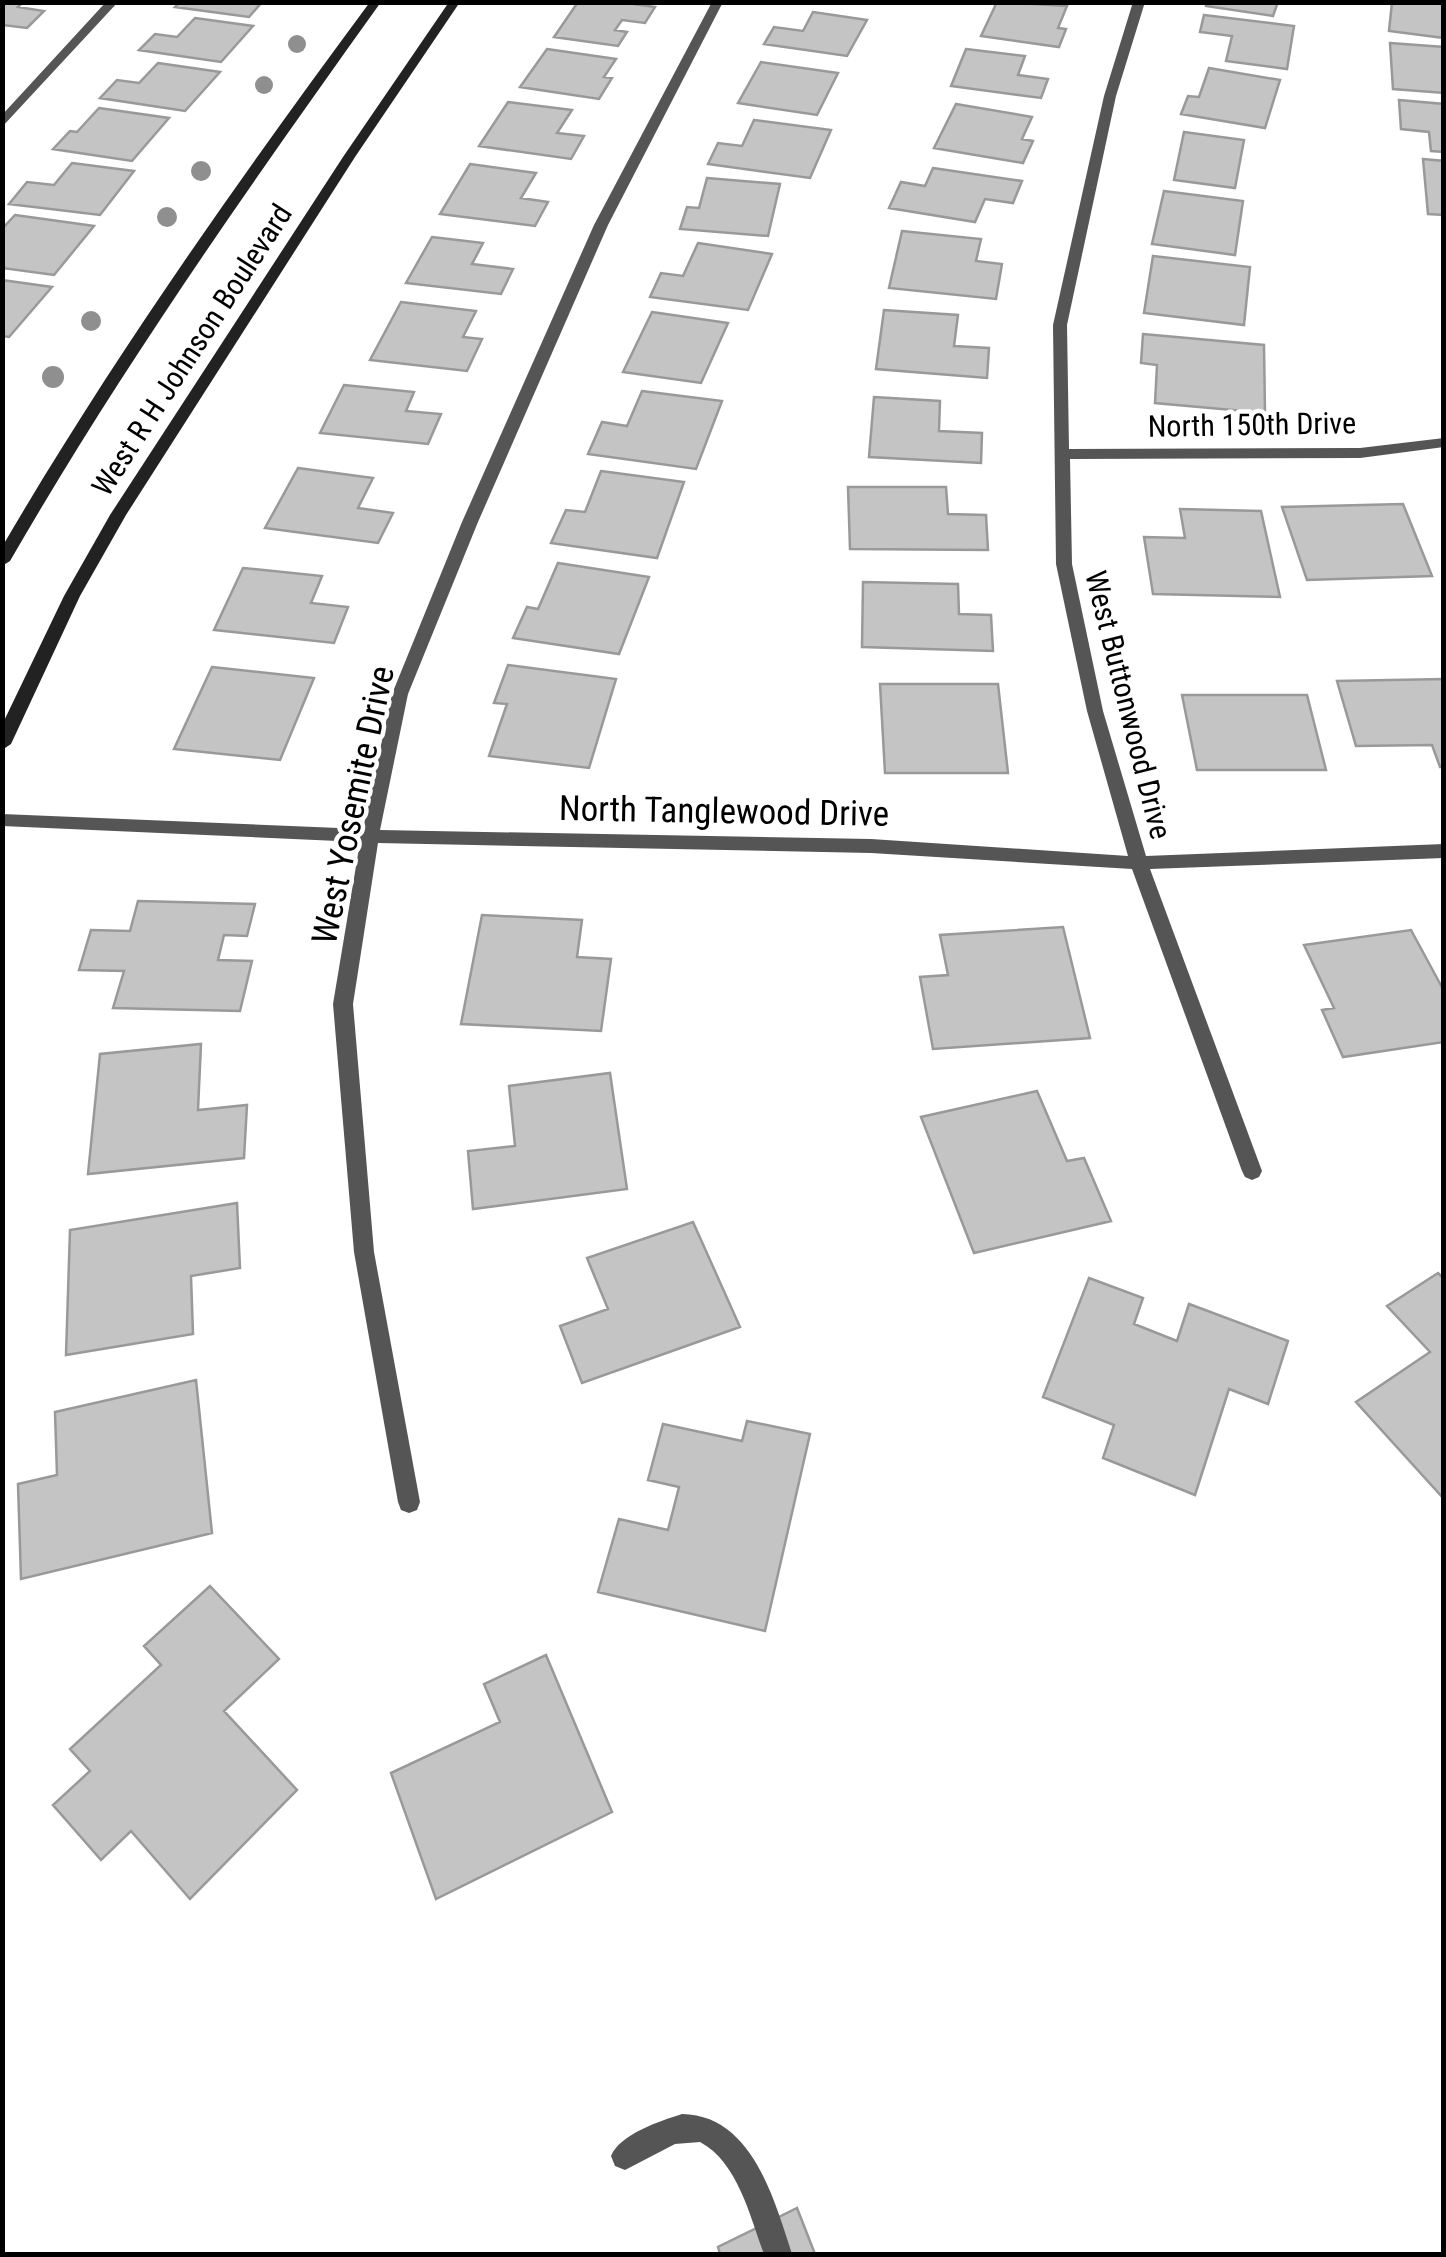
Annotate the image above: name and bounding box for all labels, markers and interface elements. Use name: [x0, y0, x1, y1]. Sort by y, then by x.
street label: West R H Johnson Boulevard: [84, 197, 299, 502]
street label: North 150th Drive: [1148, 405, 1356, 444]
street label: West Buttonwood Drive: [1078, 567, 1179, 843]
street label: West Yosemite Drive: [304, 662, 403, 948]
street label: North Tanglewood Drive: [559, 788, 889, 835]

